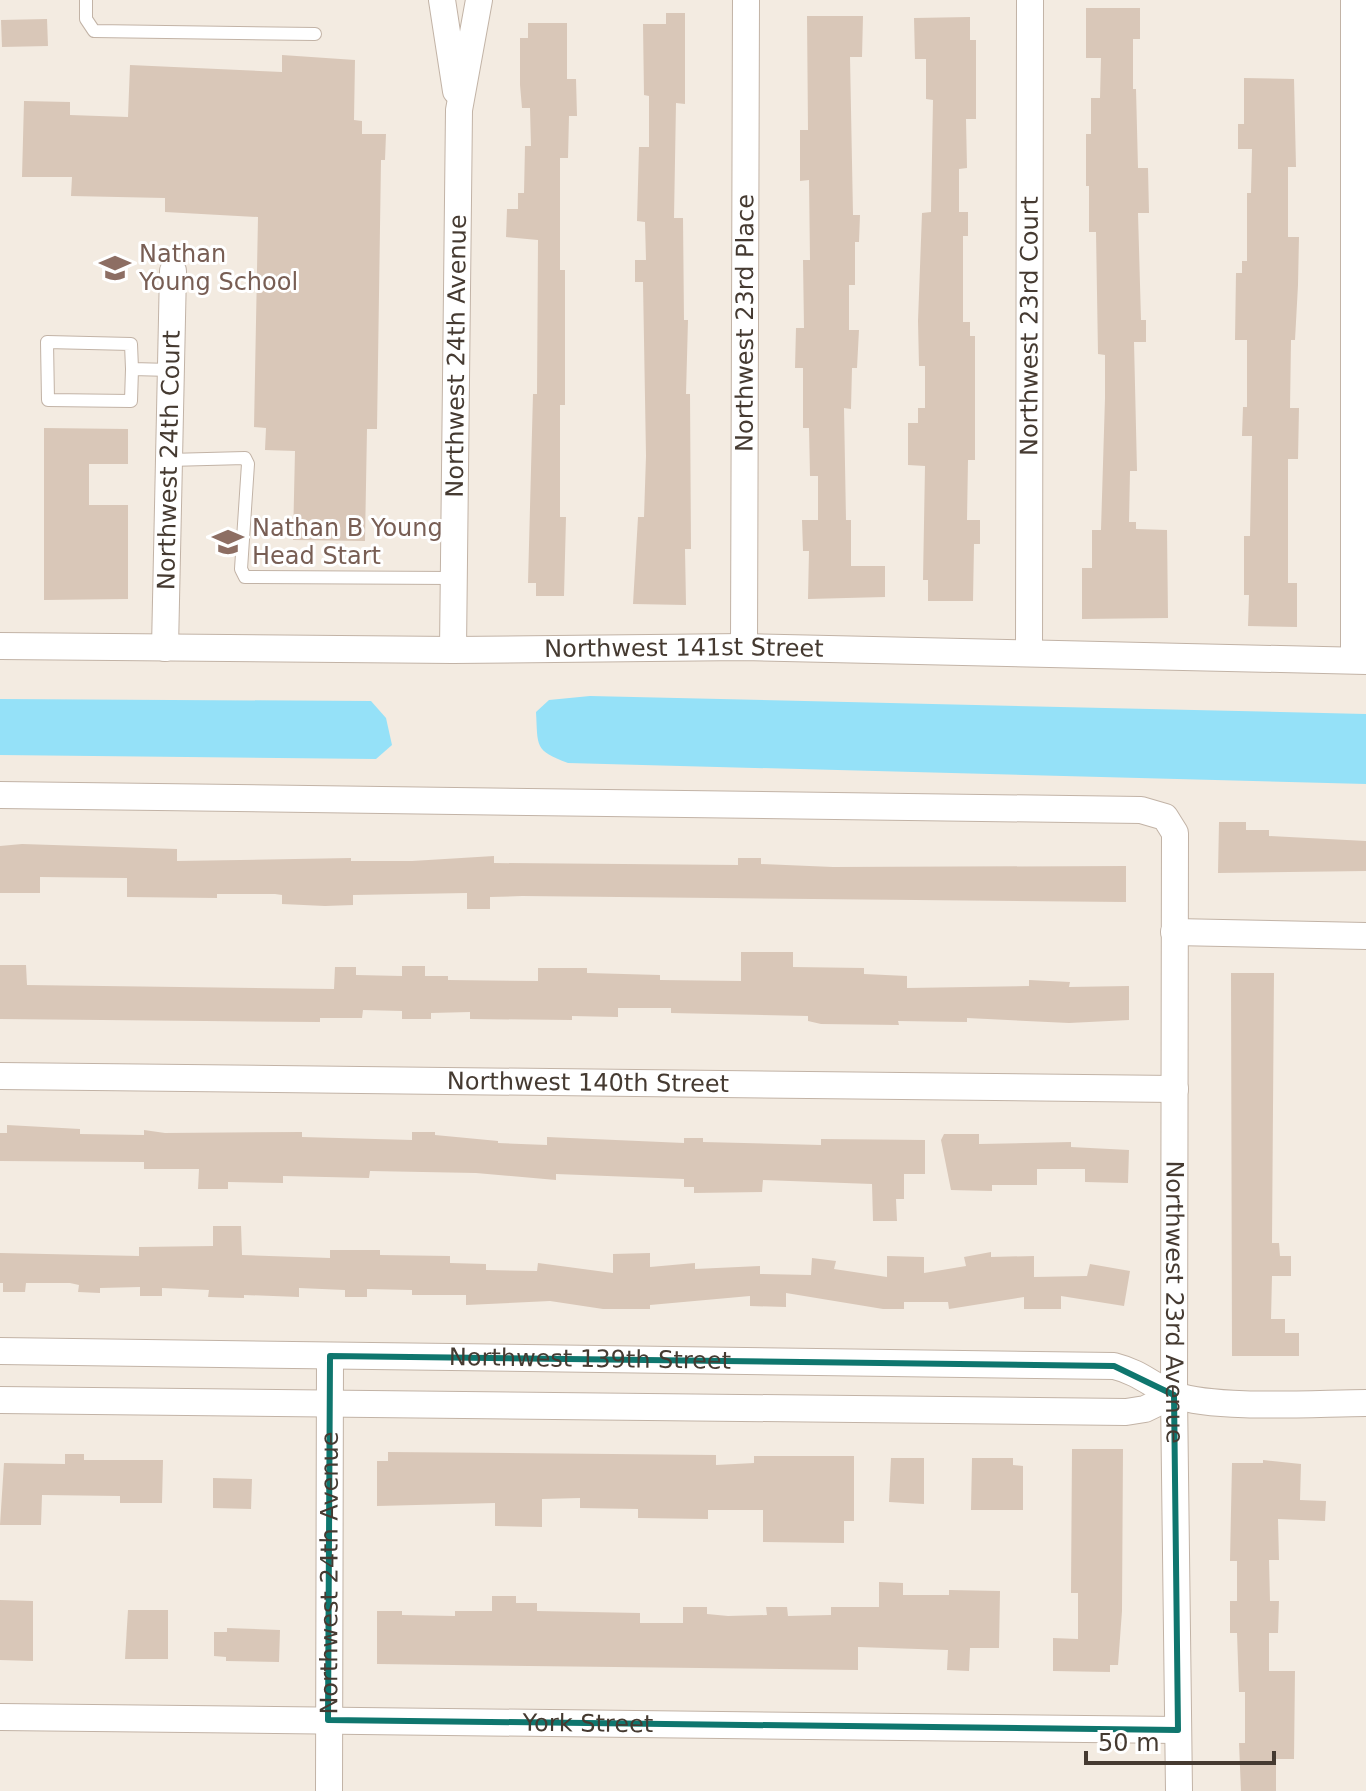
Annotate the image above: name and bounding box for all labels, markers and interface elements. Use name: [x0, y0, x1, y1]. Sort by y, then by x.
street label: Northwest 23rd Place: [731, 194, 759, 452]
street label: Northwest 23rd Court: [1015, 196, 1044, 456]
street label: Northwest 24th Avenue: [441, 214, 472, 498]
place label: Nathan Young School: [138, 240, 298, 296]
school or university icon: Nathan Young School: [98, 251, 132, 285]
street label: Northwest 24th Court: [152, 330, 186, 590]
place label: Nathan B Young Head Start: [252, 514, 443, 570]
school or university icon: Nathan B Young Head Start: [211, 525, 245, 559]
street label: Northwest 141st Street: [544, 633, 824, 663]
street label: Northwest 140th Street: [447, 1067, 729, 1098]
street label: Northwest 23rd Avenue: [1160, 1160, 1189, 1444]
street label: Northwest 139th Street: [449, 1343, 731, 1375]
street label: Northwest 24th Avenue: [315, 1431, 344, 1715]
street label: York Street: [522, 1709, 653, 1738]
scale bar: [1086, 1715, 1274, 1765]
text: 50 m: [1098, 1729, 1160, 1757]

